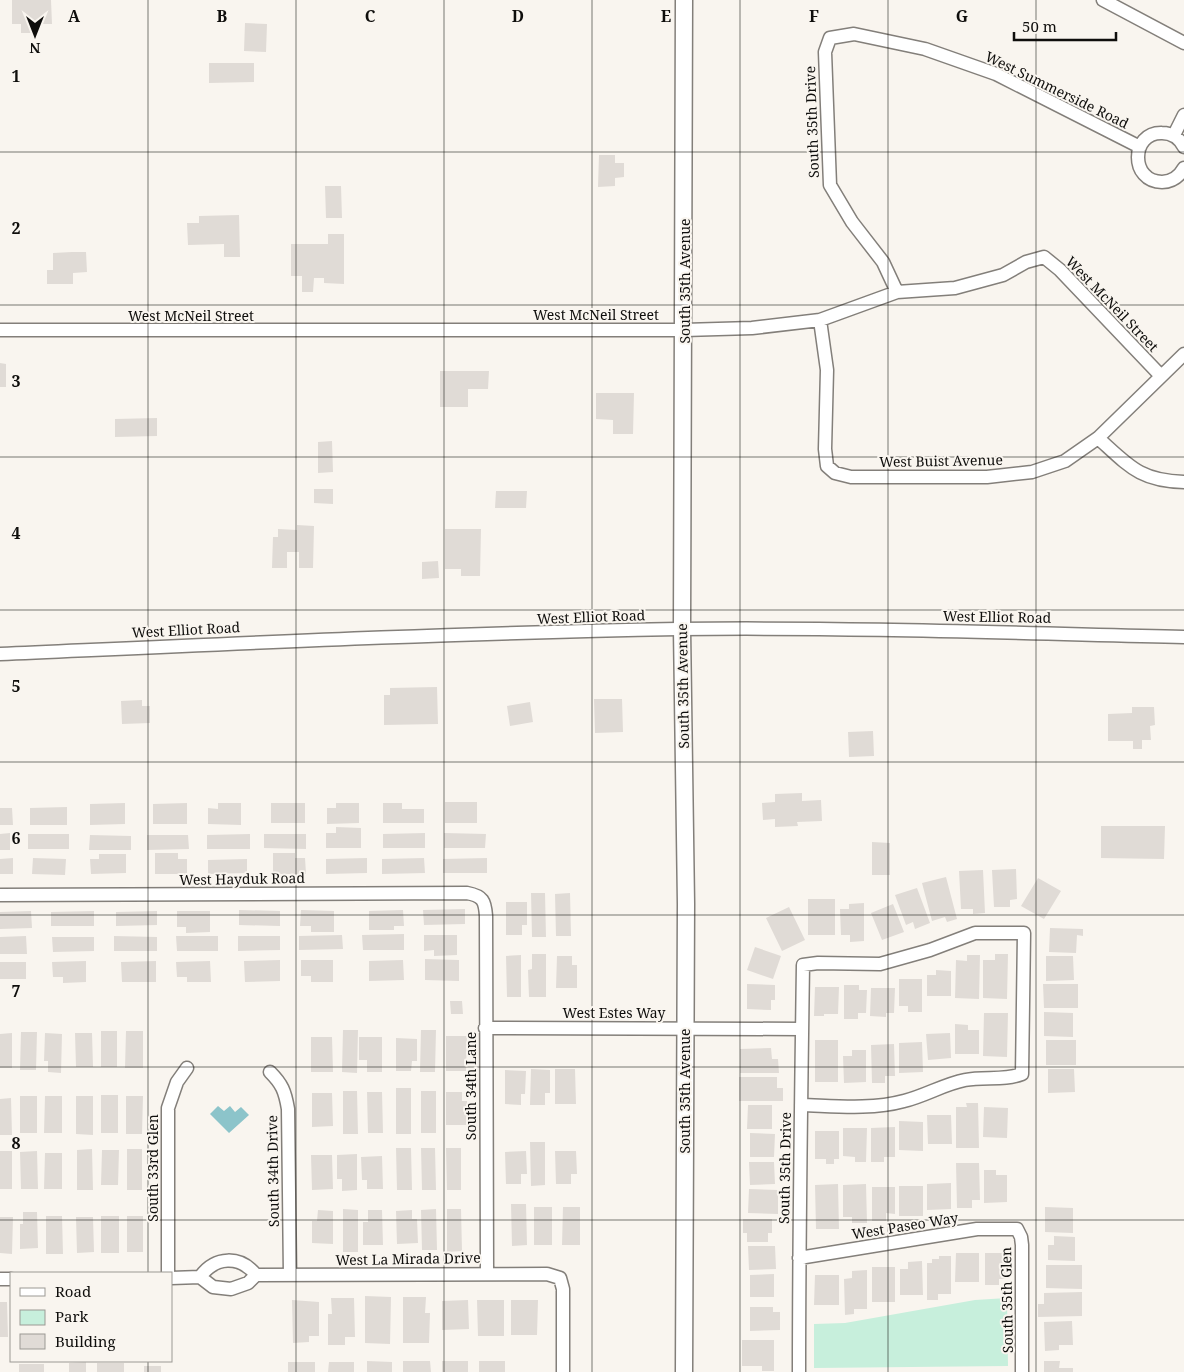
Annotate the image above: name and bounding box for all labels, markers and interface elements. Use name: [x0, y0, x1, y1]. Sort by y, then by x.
text: A: [68, 5, 81, 27]
text: B: [217, 5, 228, 27]
text: C: [365, 5, 376, 27]
text: D: [512, 5, 524, 27]
text: E: [661, 5, 671, 27]
text: F: [809, 5, 819, 27]
text: G: [956, 5, 968, 27]
north arrow: [10, 10, 60, 60]
scale bar: [1014, 10, 1116, 42]
text: 50 m: [1022, 16, 1057, 36]
text: N: [29, 39, 41, 58]
street label: West Summerside Road: [982, 46, 1133, 133]
text: 1: [11, 65, 21, 87]
street label: South 35th Drive: [800, 66, 823, 178]
text: 2: [11, 217, 21, 239]
street label: South 35th Avenue: [675, 218, 694, 344]
street label: West McNeil Street: [1062, 252, 1163, 356]
street label: West McNeil Street: [533, 305, 659, 324]
street label: West McNeil Street: [128, 306, 254, 325]
text: 3: [11, 370, 21, 392]
street label: West Buist Avenue: [879, 450, 1003, 471]
text: 4: [11, 522, 21, 544]
street label: West Elliot Road: [536, 605, 646, 628]
street label: West Elliot Road: [943, 606, 1052, 627]
street label: West Elliot Road: [131, 617, 241, 642]
street label: South 35th Avenue: [672, 623, 693, 749]
text: 5: [11, 675, 21, 697]
text: 6: [11, 827, 21, 849]
street label: West Hayduk Road: [179, 868, 305, 889]
text: 7: [11, 980, 21, 1002]
street label: West Estes Way: [563, 1003, 665, 1022]
street label: South 35th Avenue: [675, 1028, 694, 1154]
street label: South 34th Lane: [461, 1032, 480, 1140]
street label: South 35th Drive: [774, 1112, 795, 1224]
street label: South 33rd Glen: [143, 1114, 162, 1222]
street label: South 34th Drive: [262, 1115, 283, 1227]
text: 8: [11, 1132, 21, 1154]
street label: West Paseo Way: [850, 1208, 959, 1243]
street label: South 35th Glen: [996, 1247, 1017, 1353]
street label: West La Mirada Drive: [335, 1248, 481, 1269]
legend: [10, 1272, 172, 1362]
text: Road: [55, 1281, 91, 1301]
text: Park: [55, 1306, 89, 1326]
text: Building: [55, 1331, 116, 1351]

